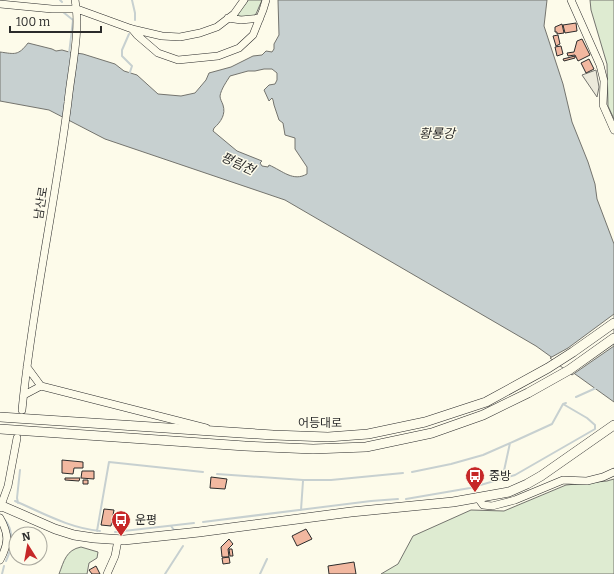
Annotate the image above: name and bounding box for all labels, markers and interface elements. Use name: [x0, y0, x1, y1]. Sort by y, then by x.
scale bar: [10, 8, 101, 34]
text: 100 m: [16, 15, 51, 29]
water label: 황룡강: [419, 126, 457, 141]
water label: 평림천: [218, 149, 258, 178]
street label: 남산로: [31, 186, 51, 220]
street label: 어등대로: [298, 416, 342, 430]
bus stop icon: 중방: [464, 465, 486, 493]
place label: 중방: [489, 469, 511, 483]
bus stop icon: 운평: [110, 509, 132, 537]
place label: 운평: [135, 513, 157, 527]
north arrow: [8, 526, 48, 566]
text: N: [21, 529, 32, 544]

